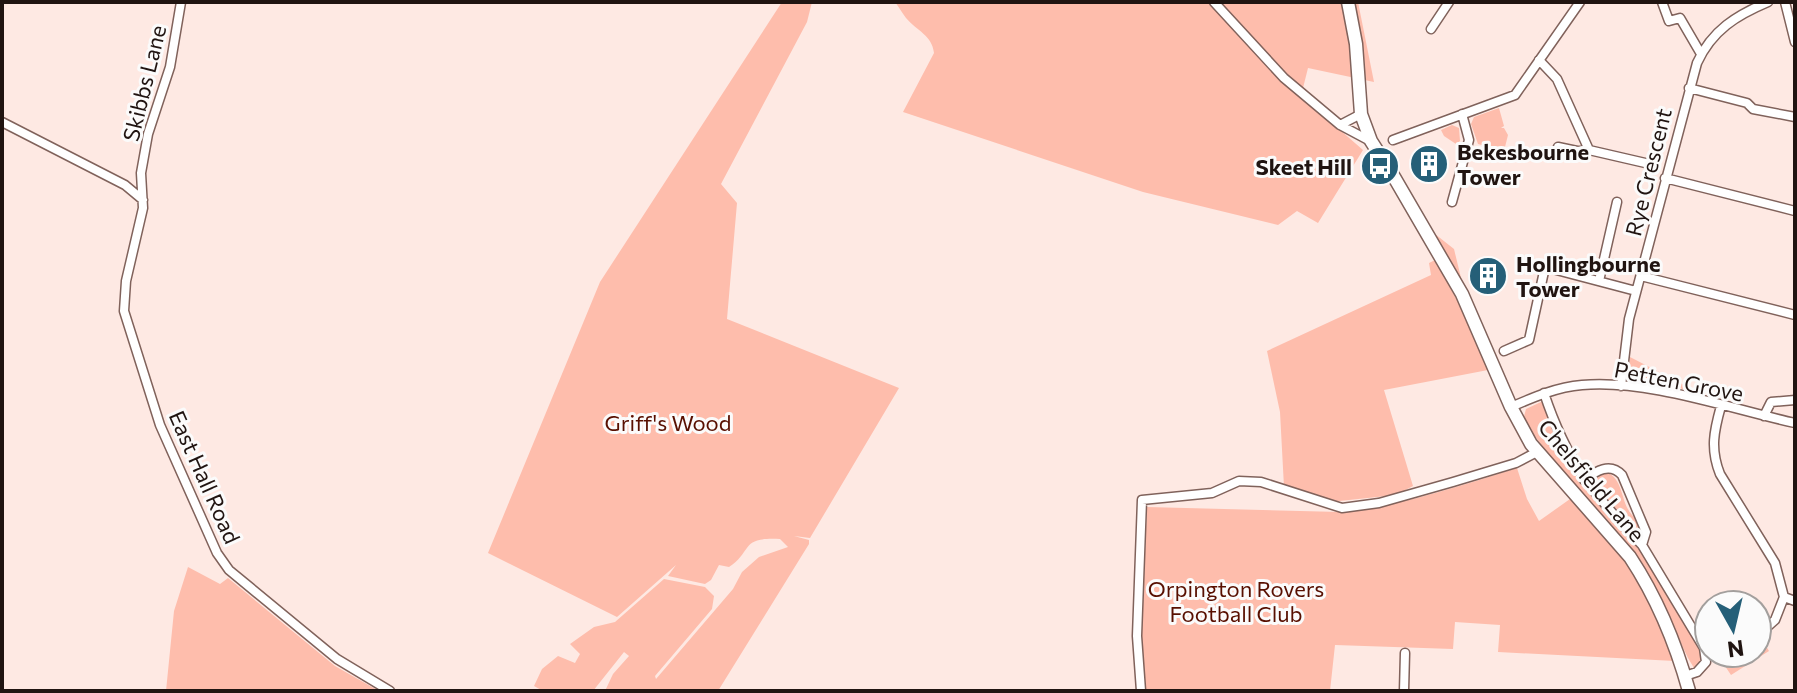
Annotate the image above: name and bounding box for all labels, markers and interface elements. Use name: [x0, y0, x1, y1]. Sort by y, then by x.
street label: Skibbs Lane: [117, 22, 171, 144]
street label: Rye Crescent: [1619, 105, 1677, 239]
place label: Bekesbourne Tower: [1457, 138, 1589, 190]
building icon: Bekesbourne Tower: [1408, 143, 1450, 185]
bus stop icon: Skeet Hill: [1359, 145, 1401, 187]
place label: Skeet Hill: [1256, 153, 1352, 180]
place label: Hollingbourne Tower: [1516, 250, 1661, 302]
building icon: Hollingbourne Tower: [1467, 255, 1509, 297]
street label: Petten Grove: [1612, 355, 1746, 407]
street label: East Hall Road: [164, 406, 246, 548]
park label: Griff's Wood: [605, 409, 731, 436]
street label: Chelsfield Lane: [1533, 413, 1651, 547]
park label: Orpington Rovers Football Club: [1148, 575, 1324, 627]
north arrow: [1693, 589, 1773, 669]
text: N: [1726, 635, 1746, 664]

